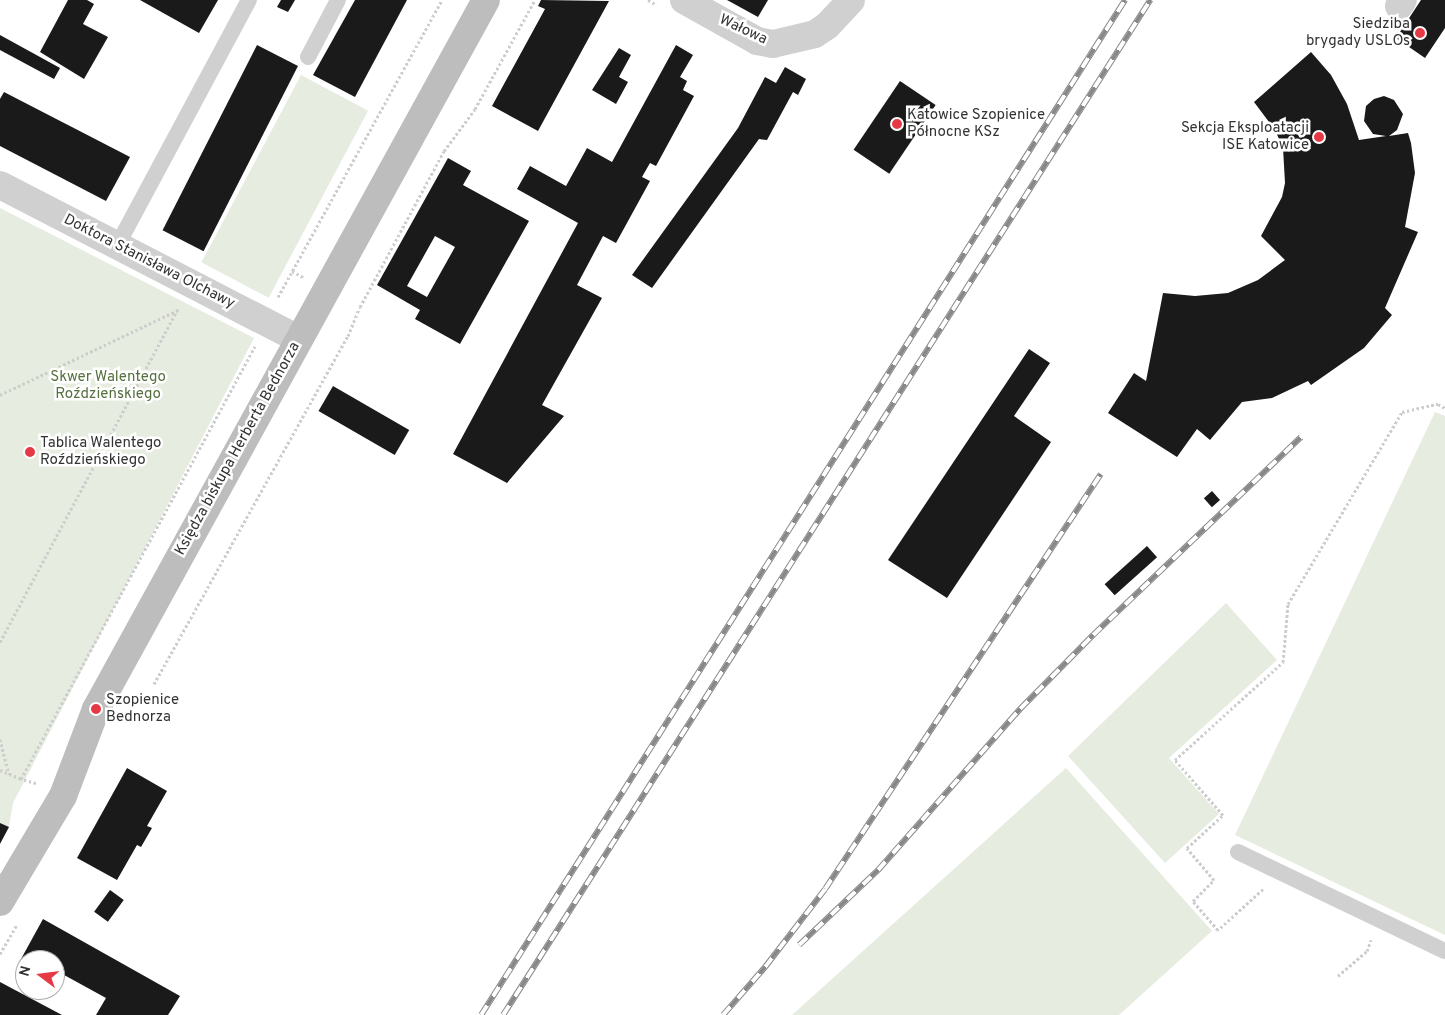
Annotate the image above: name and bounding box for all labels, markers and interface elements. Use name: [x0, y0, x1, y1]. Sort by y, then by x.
street label: Wałowa: [716, 11, 770, 49]
place label: Siedziba brygady USLOs: [1306, 15, 1410, 50]
marker: Siedziba brygady USLOs: [1414, 27, 1426, 39]
place label: Katowice Szopienice Północne KSz: [907, 106, 1045, 141]
marker: Katowice Szopienice Północne KSz: [891, 118, 903, 130]
place label: Sekcja Eksploatacji ISE Katowice: [1181, 119, 1309, 154]
marker: Sekcja Eksploatacji ISE Katowice: [1313, 131, 1325, 143]
street label: Doktora Stanisława Olchawy: [60, 211, 238, 313]
street label: Księdza biskupa Herberta Bednorza: [172, 339, 304, 559]
park label: Skwer Walentego Roździeńskiego: [50, 368, 166, 403]
place label: Tablica Walentego Roździeńskiego: [40, 434, 162, 469]
marker: Tablica Walentego Roździeńskiego: [24, 446, 36, 458]
place label: Szopienice Bednorza: [106, 691, 179, 726]
marker: Szopienice Bednorza: [90, 703, 102, 715]
north arrow: [15, 950, 65, 1000]
text: N: [16, 964, 36, 978]

